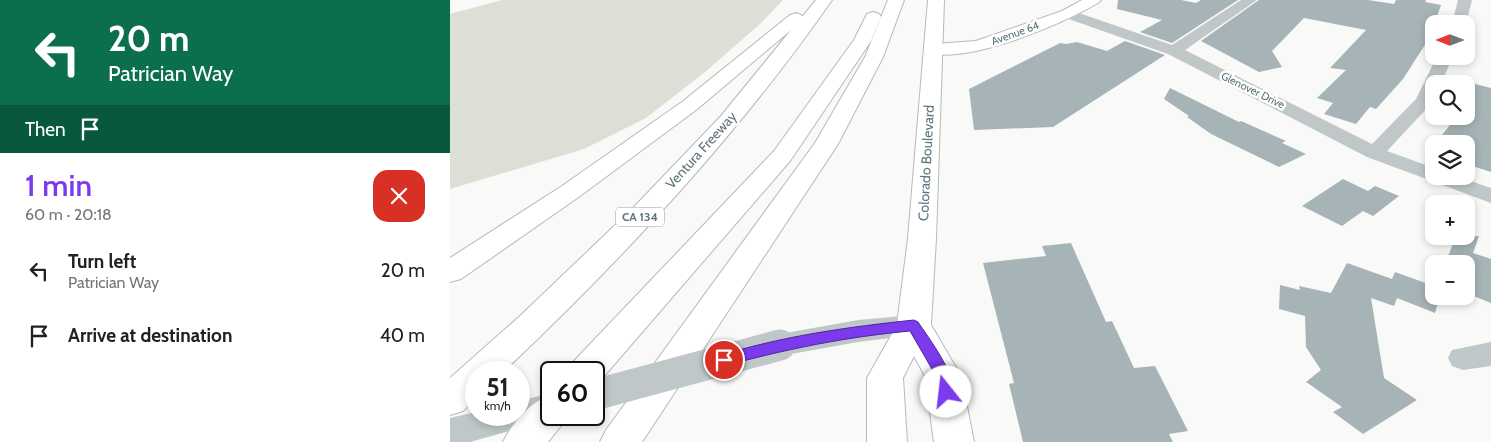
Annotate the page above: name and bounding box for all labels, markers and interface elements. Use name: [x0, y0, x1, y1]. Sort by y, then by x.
north arrow: [1425, 15, 1475, 65]
map controls: [1425, 15, 1475, 305]
text: 20 m: [108, 17, 190, 60]
street label: Avenue 64: [989, 18, 1041, 48]
icon: left: [25, 20, 90, 85]
text: Patrician Way: [108, 60, 233, 87]
street label: Glenover Drive: [1219, 69, 1287, 112]
button: search: [1425, 75, 1475, 125]
street label: Colorado Boulevard: [914, 105, 938, 221]
street label: Ventura Freeway: [662, 108, 740, 192]
icon: arrive: [76, 115, 104, 143]
text: Then: [25, 118, 66, 141]
button: layers: [1425, 135, 1475, 185]
text: 1 min: [25, 167, 92, 204]
button: close: [373, 170, 425, 222]
button: +: [1425, 195, 1475, 245]
text: 60 m · 20:18: [25, 205, 112, 224]
road number: CA 134: [616, 208, 664, 226]
text: Turn left: [68, 250, 136, 273]
button: −: [1425, 255, 1475, 305]
icon: left: [25, 257, 53, 285]
text: 20 m: [381, 259, 425, 282]
text: Patrician Way: [68, 273, 159, 292]
icon: arrive: [25, 322, 53, 350]
text: Arrive at destination: [68, 324, 232, 347]
text: 40 m: [380, 324, 425, 347]
pin: [703, 339, 745, 381]
icon: arrive: [710, 346, 738, 374]
speed limit sign: 60: [540, 361, 605, 426]
position arrow: [919, 365, 971, 417]
text: 51: [486, 372, 509, 402]
text: km/h: [484, 398, 511, 413]

